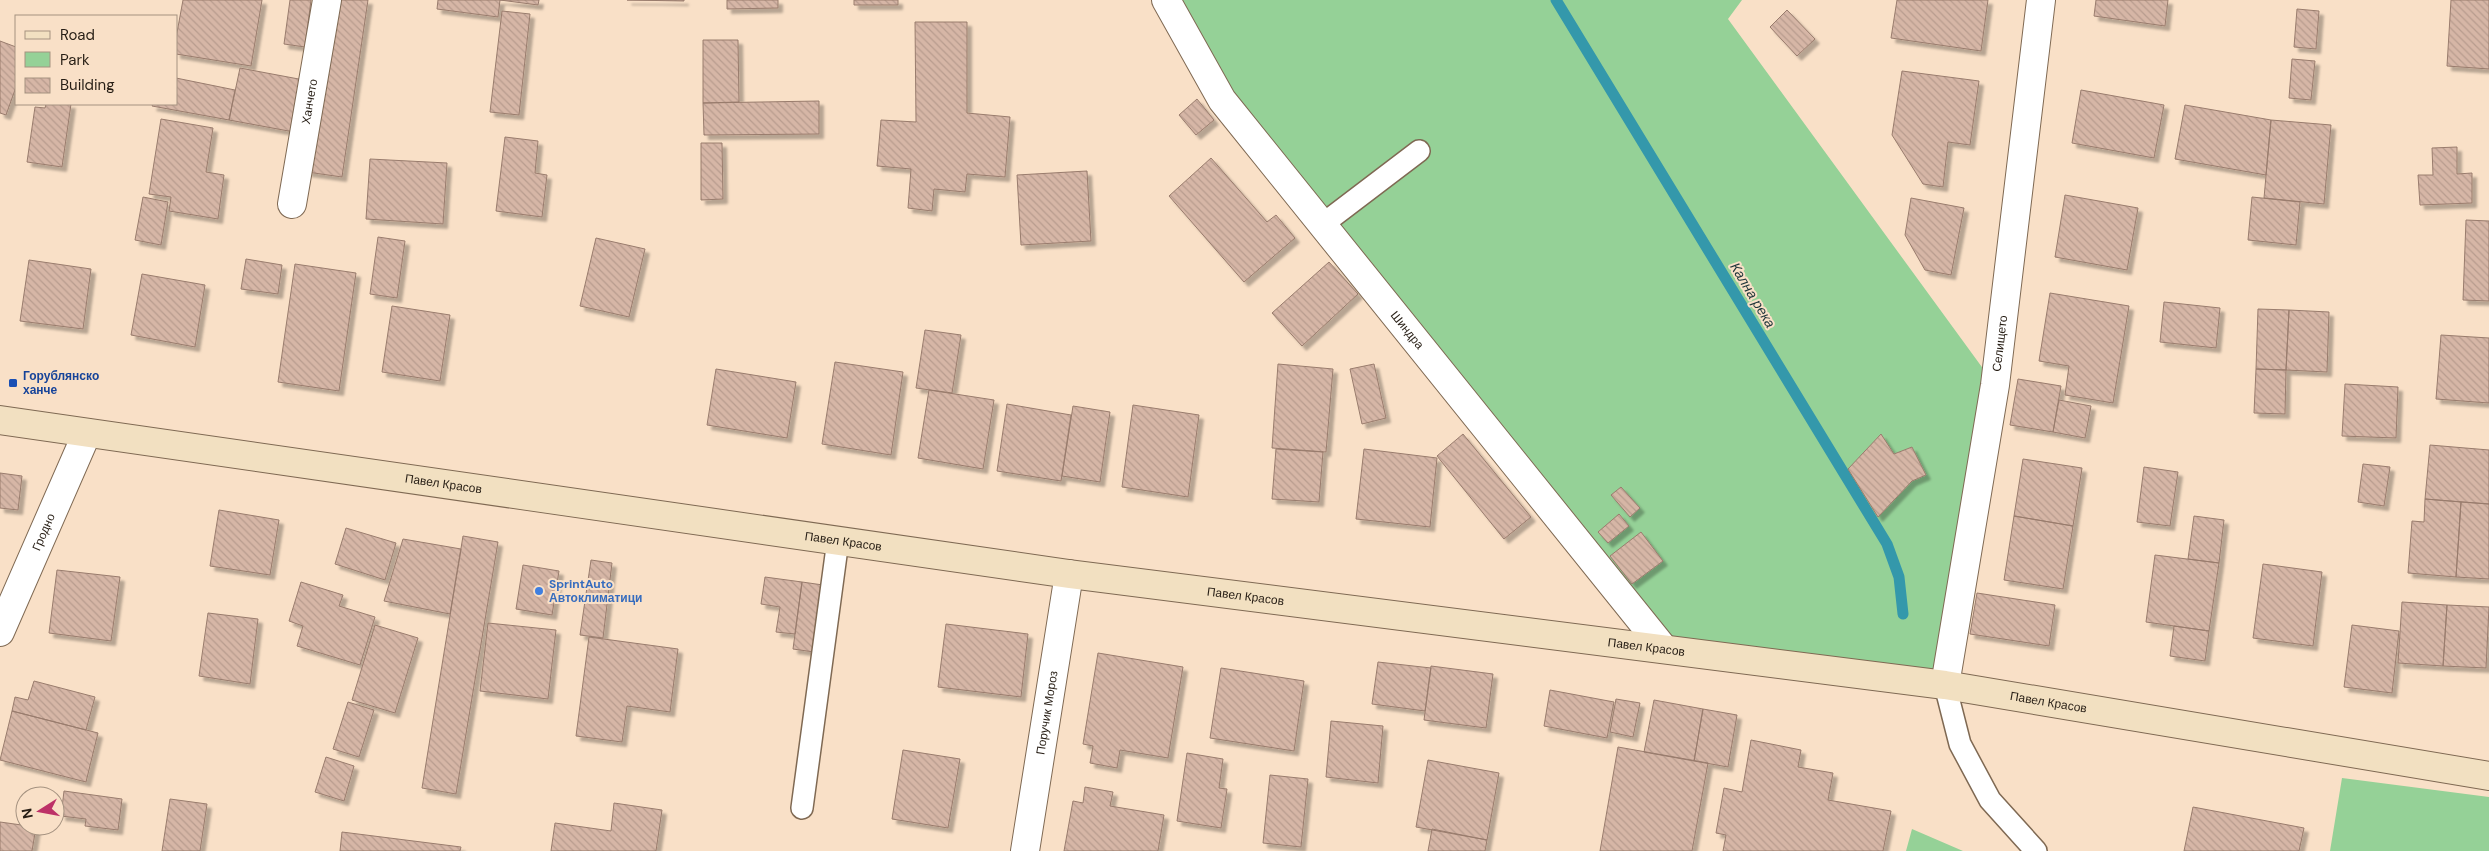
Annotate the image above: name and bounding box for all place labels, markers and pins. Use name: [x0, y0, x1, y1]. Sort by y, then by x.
place label: Горублянско ханче: [23, 368, 99, 398]
marker: Горублянско ханче: [7, 377, 19, 389]
place label: SprintAuto Автоклиматици: [549, 576, 643, 606]
marker: SprintAuto Автоклиматици: [533, 585, 545, 597]

